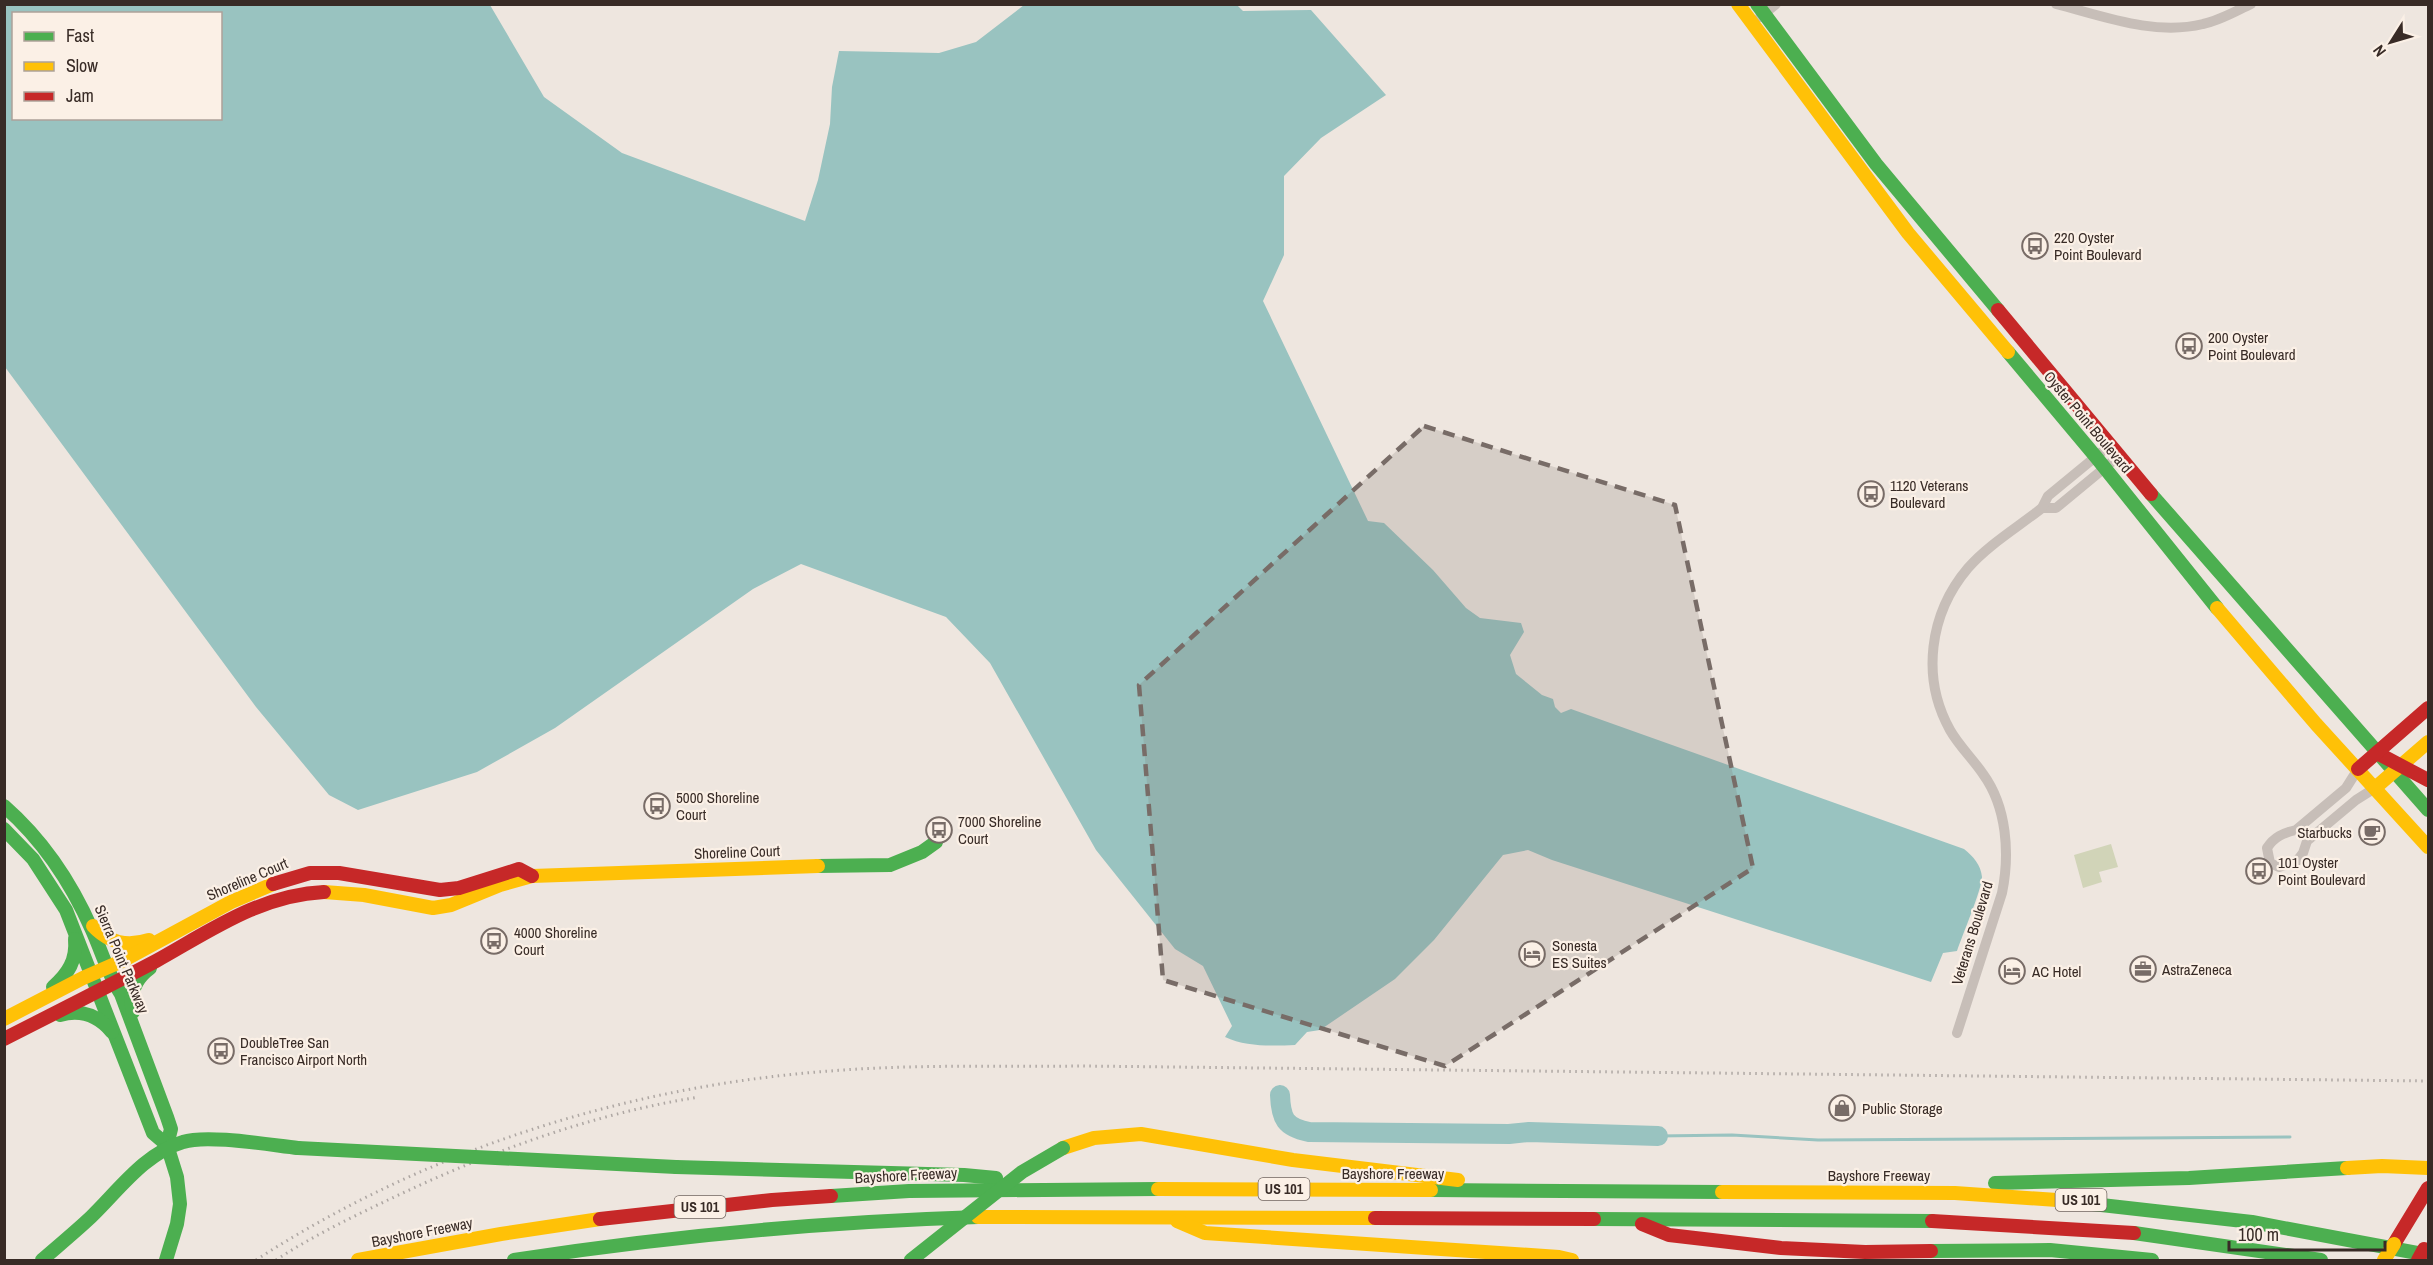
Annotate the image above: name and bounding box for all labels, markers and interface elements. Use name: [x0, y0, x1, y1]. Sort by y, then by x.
legend: [12, 12, 222, 120]
north arrow: [2361, 12, 2421, 72]
text: Fast: [66, 23, 94, 48]
text: N: [2367, 41, 2391, 61]
text: Slow: [66, 53, 98, 78]
text: Jam: [66, 83, 94, 108]
place label: 220 Oyster Point Boulevard: [2054, 227, 2142, 265]
bus stop icon: 220 Oyster Point Boulevard: [2020, 231, 2050, 261]
place label: 200 Oyster Point Boulevard: [2208, 327, 2296, 365]
bus stop icon: 200 Oyster Point Boulevard: [2174, 331, 2204, 361]
street label: Oyster Point Boulevard: [2039, 367, 2137, 477]
place label: 1120 Veterans Boulevard: [1890, 475, 1968, 513]
bus stop icon: 1120 Veterans Boulevard: [1856, 479, 1886, 509]
place label: 5000 Shoreline Court: [676, 787, 760, 825]
bus stop icon: 5000 Shoreline Court: [642, 791, 672, 821]
place label: 7000 Shoreline Court: [958, 811, 1042, 849]
bus stop icon: 7000 Shoreline Court: [924, 815, 954, 845]
cafe icon: Starbucks: [2357, 817, 2387, 847]
place label: Starbucks: [2297, 822, 2352, 843]
street label: Shoreline Court: [694, 840, 781, 864]
street label: Shoreline Court: [203, 852, 291, 905]
place label: 101 Oyster Point Boulevard: [2278, 852, 2366, 890]
bus stop icon: 101 Oyster Point Boulevard: [2244, 856, 2274, 886]
street label: Veterans Boulevard: [1946, 879, 1998, 987]
street label: Sierra Point Parkway: [90, 901, 155, 1017]
place label: 4000 Shoreline Court: [514, 922, 598, 960]
bus stop icon: 4000 Shoreline Court: [479, 926, 509, 956]
place label: Sonesta ES Suites: [1552, 935, 1607, 973]
hotel icon: Sonesta ES Suites: [1517, 939, 1547, 969]
office icon: AstraZeneca: [2128, 954, 2158, 984]
hotel icon: AC Hotel: [1997, 956, 2027, 986]
place label: AstraZeneca: [2161, 959, 2232, 980]
place label: AC Hotel: [2031, 961, 2081, 982]
place label: DoubleTree San Francisco Airport North: [240, 1032, 367, 1070]
bus stop icon: DoubleTree San Francisco Airport North: [206, 1036, 236, 1066]
shop icon: Public Storage: [1827, 1093, 1857, 1123]
place label: Public Storage: [1862, 1098, 1943, 1119]
street label: Bayshore Freeway: [854, 1162, 959, 1188]
street label: Bayshore Freeway: [1342, 1163, 1445, 1184]
street label: Bayshore Freeway: [1828, 1165, 1931, 1186]
road number: US 101: [1258, 1178, 1310, 1200]
road number: US 101: [2056, 1189, 2106, 1211]
road number: US 101: [674, 1196, 726, 1218]
street label: Bayshore Freeway: [370, 1212, 475, 1252]
scale bar: [2229, 1214, 2385, 1252]
text: 100 m: [2238, 1222, 2279, 1247]

